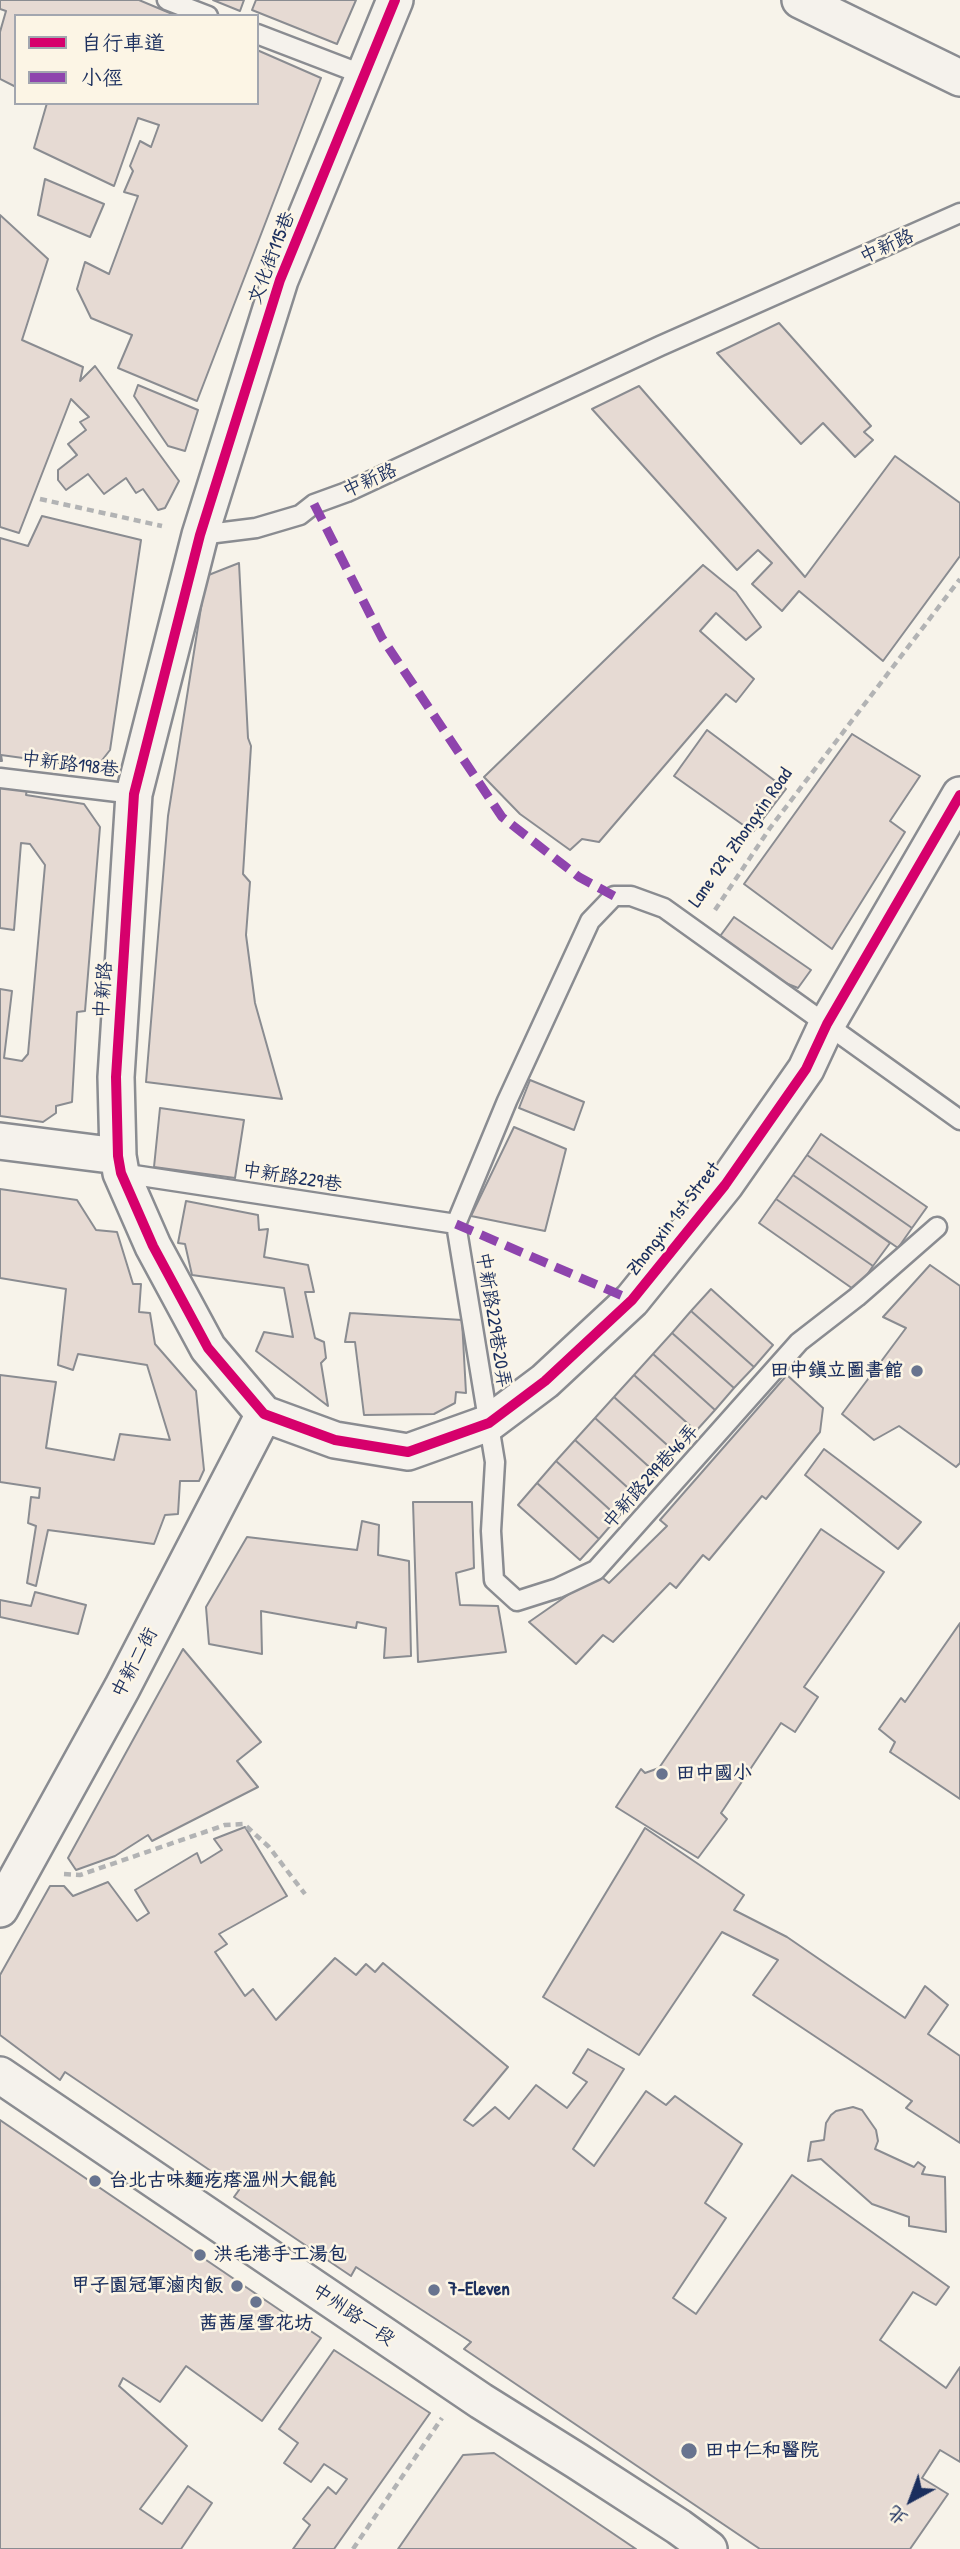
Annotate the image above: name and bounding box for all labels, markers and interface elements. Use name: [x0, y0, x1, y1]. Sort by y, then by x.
legend: [14, 14, 259, 105]
text: 自行車道: [81, 28, 165, 57]
text: 小徑: [81, 63, 123, 92]
street label: 文化街115巷: [244, 208, 300, 308]
street label: 中新路: [856, 225, 918, 269]
street label: 中新路: [339, 459, 401, 503]
street label: 中新路198巷: [20, 748, 120, 782]
street label: Lane 129, Zhongxin Road: [684, 764, 798, 912]
street label: 中新路: [91, 961, 117, 1019]
street label: Zhongxin 1st Street: [623, 1158, 725, 1280]
street label: 中新路229巷: [240, 1159, 344, 1197]
street label: 中新路229巷20弄: [471, 1250, 515, 1390]
place label: 田中鎮立圖書館: [770, 1360, 903, 1382]
marker: 田中鎮立圖書館: [909, 1363, 925, 1379]
street label: 中新路299巷46弄: [598, 1420, 704, 1534]
street label: 中新二街: [107, 1624, 163, 1702]
place label: 田中國小: [676, 1763, 752, 1785]
marker: 田中國小: [654, 1766, 670, 1782]
place label: 台北古味麵疙瘩溫州大餛飩: [109, 2170, 337, 2192]
marker: 台北古味麵疙瘩溫州大餛飩: [87, 2173, 103, 2189]
place label: 洪毛港手工湯包: [214, 2244, 347, 2266]
marker: 洪毛港手工湯包: [192, 2247, 208, 2263]
place label: 甲子園冠軍滷肉飯: [71, 2275, 223, 2297]
marker: 甲子園冠軍滷肉飯: [229, 2278, 245, 2294]
street label: 中州路一段: [307, 2279, 399, 2351]
place label: 7-Eleven: [448, 2279, 510, 2301]
marker: 7-Eleven: [426, 2282, 442, 2298]
marker: 茜茜屋雪花坊: [248, 2294, 264, 2310]
place label: 茜茜屋雪花坊: [199, 2313, 313, 2335]
place label: 田中仁和醫院: [705, 2440, 819, 2462]
marker: 田中仁和醫院: [679, 2441, 699, 2461]
north arrow: [876, 2465, 946, 2535]
text: 北: [882, 2500, 913, 2532]

